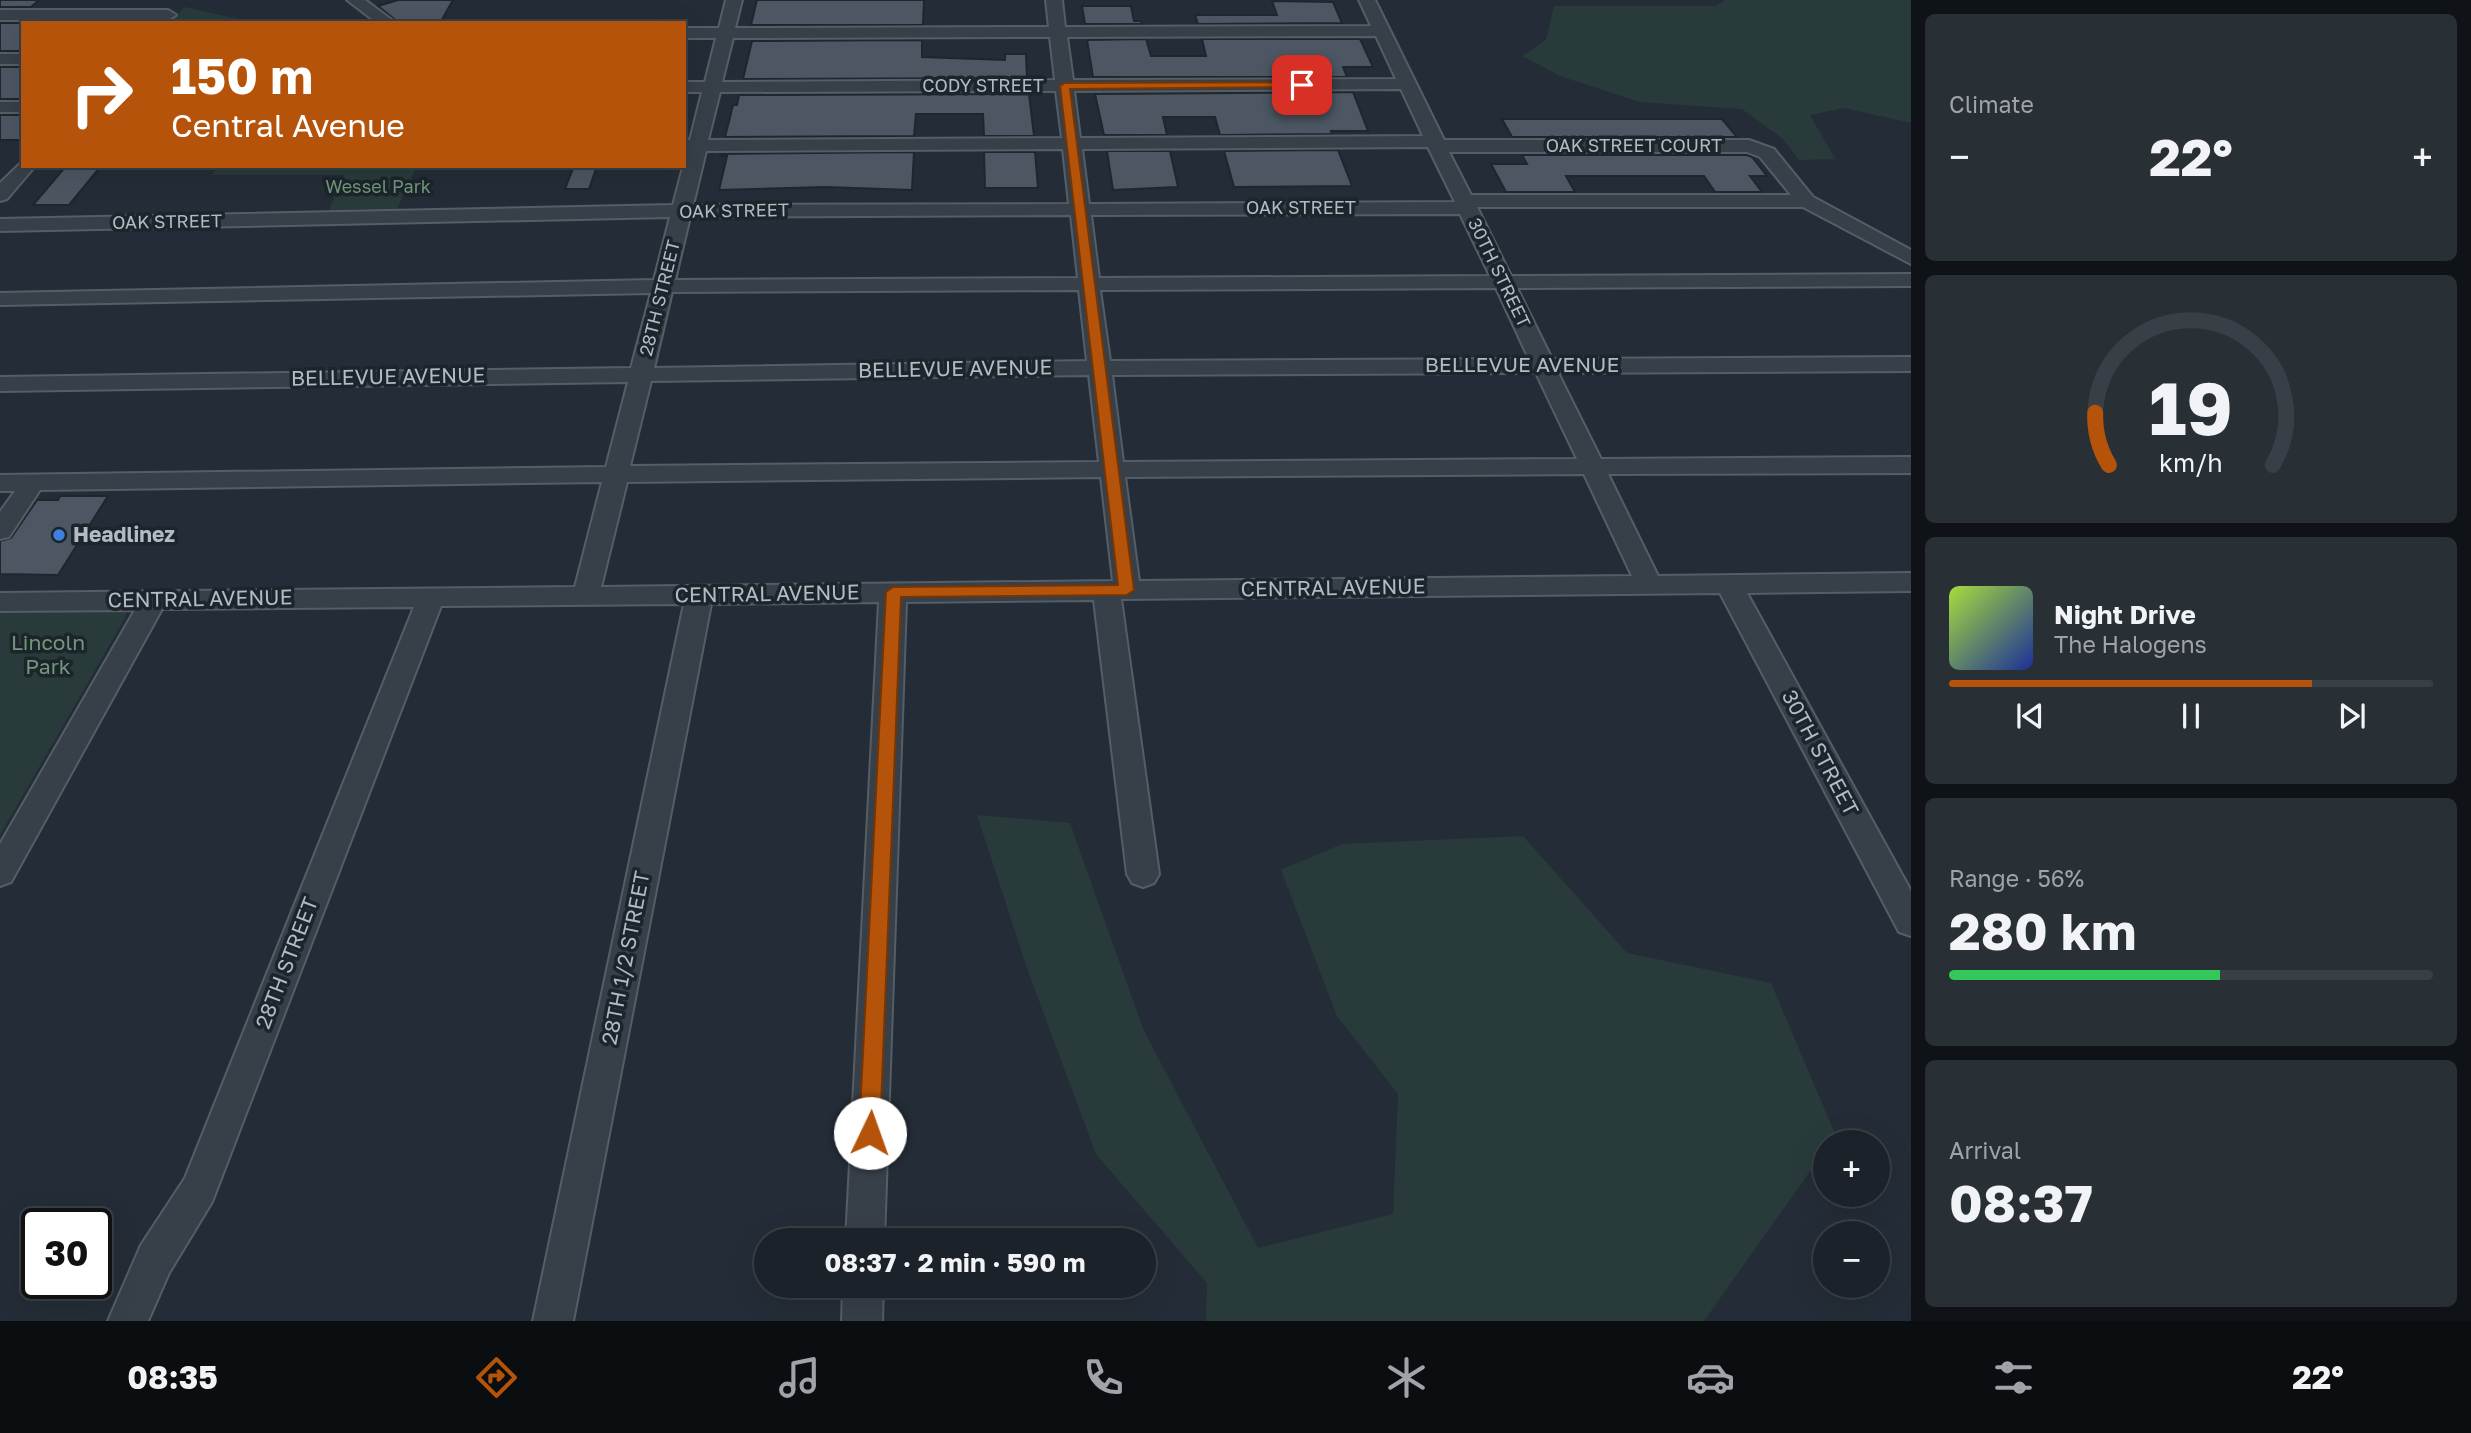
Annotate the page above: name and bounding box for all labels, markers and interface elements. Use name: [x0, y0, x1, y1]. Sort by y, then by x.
text: 150 m: [171, 46, 313, 105]
icon: right: [56, 49, 147, 140]
pin: [1272, 55, 1332, 115]
icon: arrive: [1283, 66, 1321, 104]
street label: CODY STREET: [922, 74, 1044, 96]
text: Climate: [1949, 90, 2034, 118]
text: Central Avenue: [171, 106, 405, 144]
text: 22°: [2149, 125, 2233, 187]
street label: OAK STREET COURT: [1546, 134, 1722, 156]
text: −: [1949, 134, 1970, 179]
text: +: [2412, 134, 2433, 179]
park label: Wessel Park: [325, 175, 431, 197]
street label: OAK STREET: [1246, 196, 1356, 218]
street label: OAK STREET: [679, 198, 789, 222]
street label: OAK STREET: [112, 209, 222, 233]
street label: 30TH STREET: [1464, 214, 1536, 331]
street label: 28TH STREET: [634, 237, 684, 358]
street label: BELLEVUE AVENUE: [1425, 351, 1619, 377]
street label: BELLEVUE AVENUE: [858, 353, 1052, 383]
street label: BELLEVUE AVENUE: [291, 361, 485, 391]
text: 19: [2149, 365, 2233, 452]
text: km/h: [2159, 447, 2223, 478]
place label: Headlinez: [73, 521, 175, 547]
marker: Headlinez: [51, 527, 67, 543]
street label: CENTRAL AVENUE: [1240, 572, 1426, 602]
street label: CENTRAL AVENUE: [674, 578, 860, 608]
street label: CENTRAL AVENUE: [107, 583, 293, 613]
text: Night Drive: [2054, 599, 2196, 630]
park label: Lincoln Park: [11, 629, 85, 679]
text: The Halogens: [2054, 630, 2207, 658]
street label: 30TH STREET: [1777, 685, 1865, 820]
icon: previous: [2011, 697, 2049, 735]
icon: pause: [2172, 697, 2210, 735]
icon: next: [2333, 697, 2371, 735]
text: Range · 56%: [1949, 864, 2084, 892]
street label: 28TH 1/2 STREET: [595, 869, 655, 1047]
street label: 28TH STREET: [249, 893, 323, 1032]
text: 280 km: [1949, 899, 2136, 961]
position arrow: [833, 1096, 907, 1170]
map controls: [1813, 1130, 1890, 1298]
button: +: [1813, 1130, 1890, 1207]
text: Arrival: [1949, 1136, 2021, 1164]
text: 08:37: [1949, 1171, 2093, 1233]
speed limit sign: 30: [21, 1208, 112, 1299]
button: −: [1813, 1221, 1890, 1298]
text: 08:37 · 2 min · 590 m: [824, 1247, 1086, 1278]
icon: directions: [472, 1353, 521, 1402]
icon: music: [775, 1353, 824, 1402]
icon: phone: [1079, 1353, 1128, 1402]
icon: climate: [1382, 1353, 1431, 1402]
icon: car: [1686, 1353, 1735, 1402]
icon: filters: [1989, 1353, 2038, 1402]
text: 08:35: [127, 1358, 218, 1396]
text: 22°: [2292, 1358, 2344, 1396]

